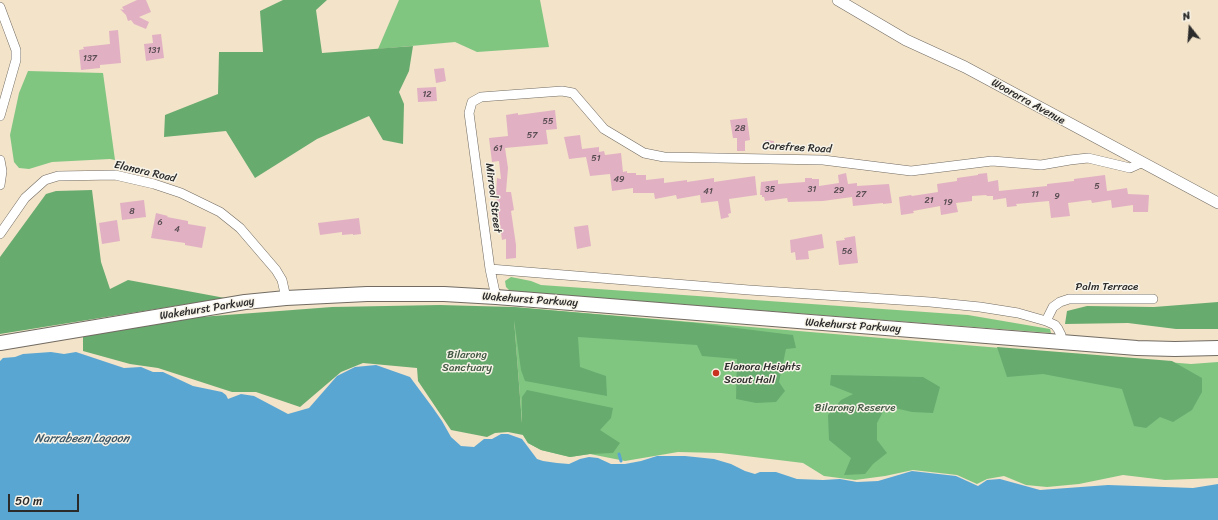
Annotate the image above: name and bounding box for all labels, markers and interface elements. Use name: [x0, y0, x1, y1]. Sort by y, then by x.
text: N: [1180, 6, 1193, 26]
north arrow: [1170, 8, 1210, 48]
house number: 131: [148, 46, 160, 56]
house number: 137: [83, 54, 97, 64]
street label: Woorarra Avenue: [989, 76, 1067, 128]
house number: 12: [422, 90, 432, 100]
house number: 55: [543, 117, 553, 127]
house number: 28: [735, 124, 745, 134]
house number: 57: [527, 131, 537, 141]
street label: Carefree Road: [762, 140, 832, 156]
house number: 61: [494, 144, 502, 154]
house number: 51: [591, 154, 601, 164]
street label: Elanora Road: [113, 159, 177, 185]
street label: Mirrool Street: [482, 162, 504, 234]
house number: 49: [613, 175, 625, 185]
house number: 5: [1094, 182, 1100, 192]
house number: 35: [765, 185, 775, 195]
house number: 31: [808, 185, 816, 195]
house number: 29: [834, 186, 844, 196]
house number: 41: [703, 187, 713, 197]
house number: 27: [856, 190, 866, 200]
house number: 11: [1031, 190, 1039, 200]
house number: 9: [1054, 192, 1060, 202]
house number: 21: [924, 196, 934, 206]
house number: 19: [943, 198, 953, 208]
house number: 8: [129, 207, 135, 217]
house number: 6: [157, 218, 163, 228]
house number: 4: [174, 225, 180, 235]
house number: 56: [842, 247, 852, 257]
street label: Palm Terrace: [1076, 280, 1138, 294]
street label: Wakehurst Parkway: [482, 290, 578, 310]
street label: Wakehurst Parkway: [159, 295, 255, 323]
street label: Wakehurst Parkway: [805, 316, 901, 336]
park label: Bilarong Sanctuary: [442, 348, 492, 374]
place label: Elanora Heights Scout Hall: [724, 360, 800, 386]
marker: Elanora Heights Scout Hall: [711, 368, 721, 378]
park label: Bilarong Reserve: [815, 401, 895, 415]
water label: Narrabeen Lagoon: [35, 432, 129, 446]
scale bar: [10, 486, 81, 512]
text: 50 m: [15, 490, 42, 512]

